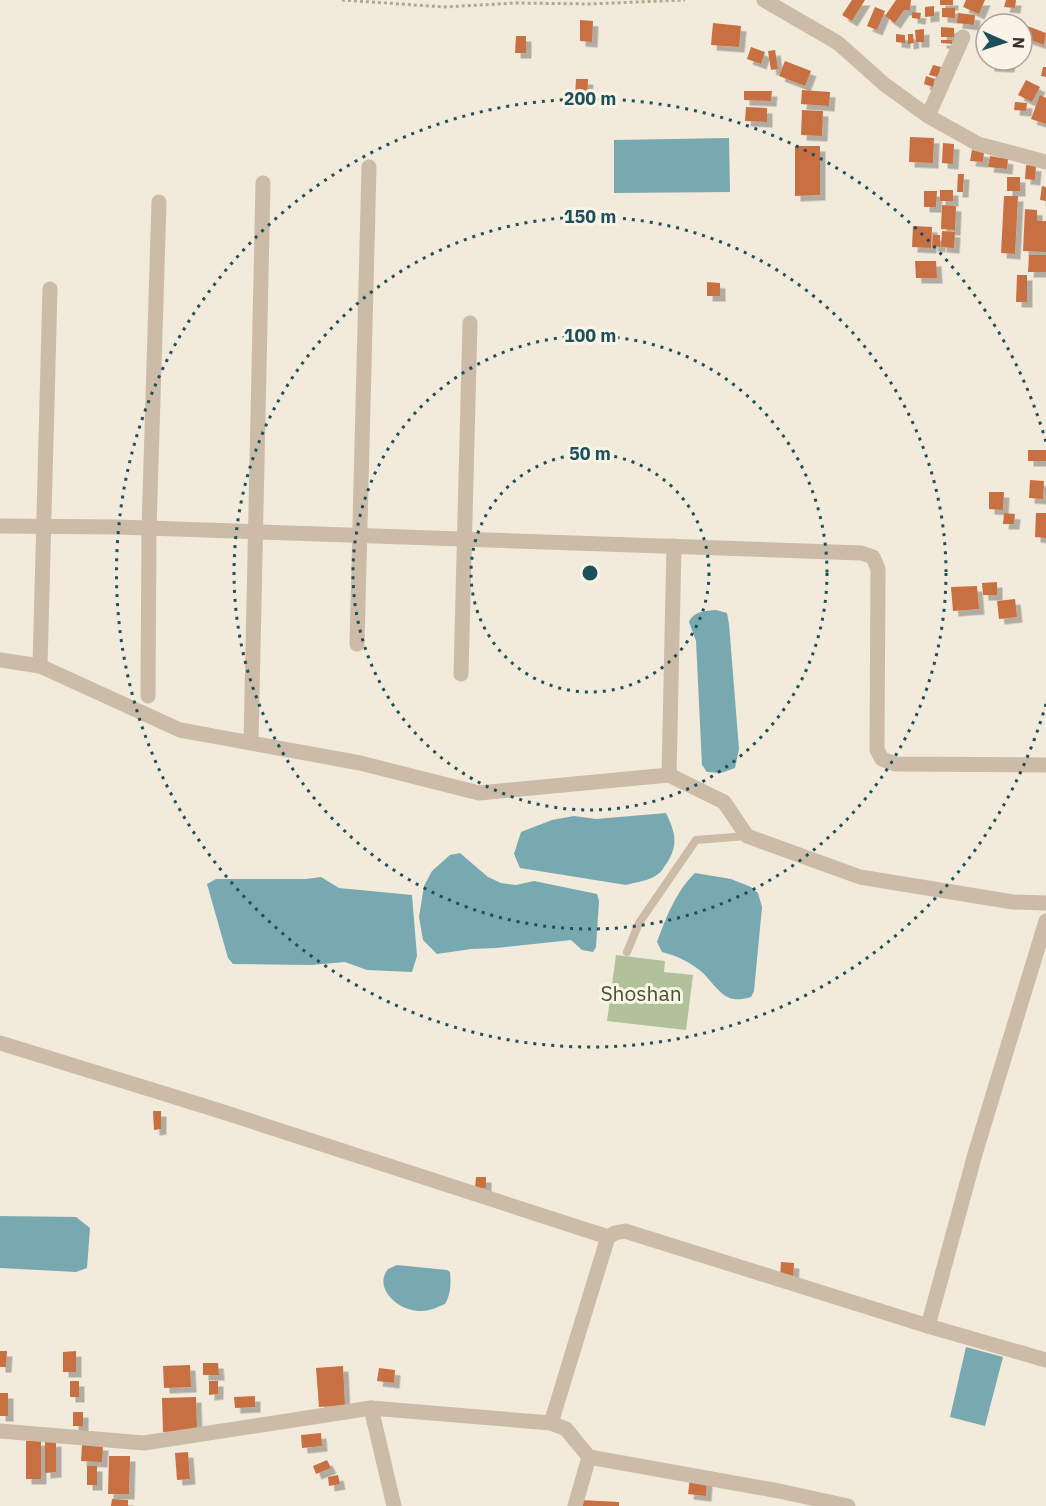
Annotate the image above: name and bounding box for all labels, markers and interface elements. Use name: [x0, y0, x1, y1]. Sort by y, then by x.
north arrow: [974, 12, 1034, 72]
text: N: [1009, 36, 1029, 49]
text: 200 m: [564, 87, 616, 110]
text: 150 m: [564, 205, 616, 228]
text: 100 m: [564, 324, 616, 347]
text: 50 m: [569, 442, 611, 465]
centre of rings: [580, 563, 600, 583]
park label: Shoshan: [600, 979, 682, 1007]

